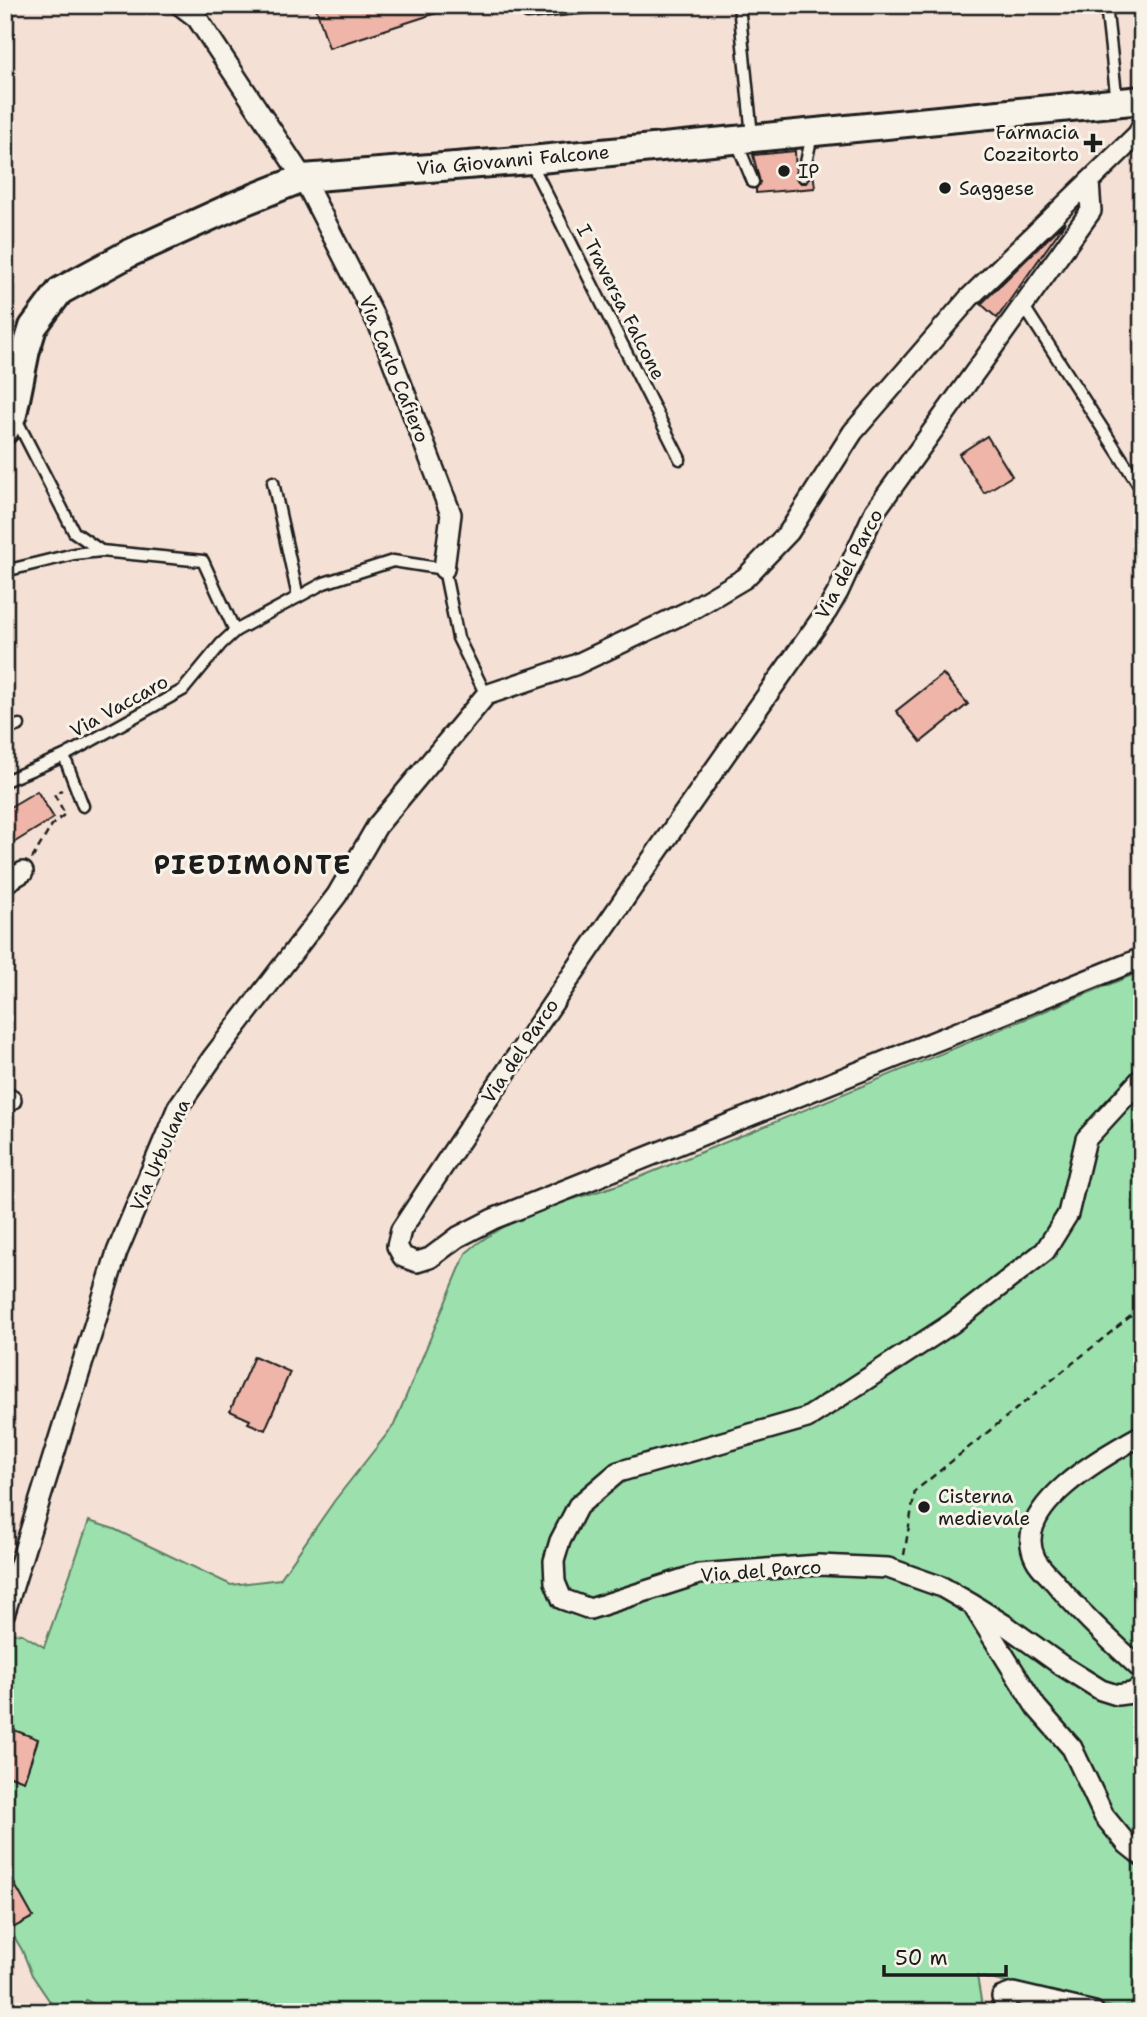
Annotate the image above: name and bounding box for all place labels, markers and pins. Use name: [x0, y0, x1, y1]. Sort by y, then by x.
place label: Farmacia Cozzitorto: [983, 120, 1079, 167]
marker: Farmacia Cozzitorto: [1085, 135, 1101, 151]
place label: IP: [798, 159, 819, 184]
marker: IP: [776, 163, 792, 179]
place label: Saggese: [959, 176, 1034, 201]
marker: Saggese: [937, 180, 953, 196]
place label: Cisterna medievale: [938, 1484, 1030, 1531]
marker: Cisterna medievale: [916, 1499, 932, 1515]

